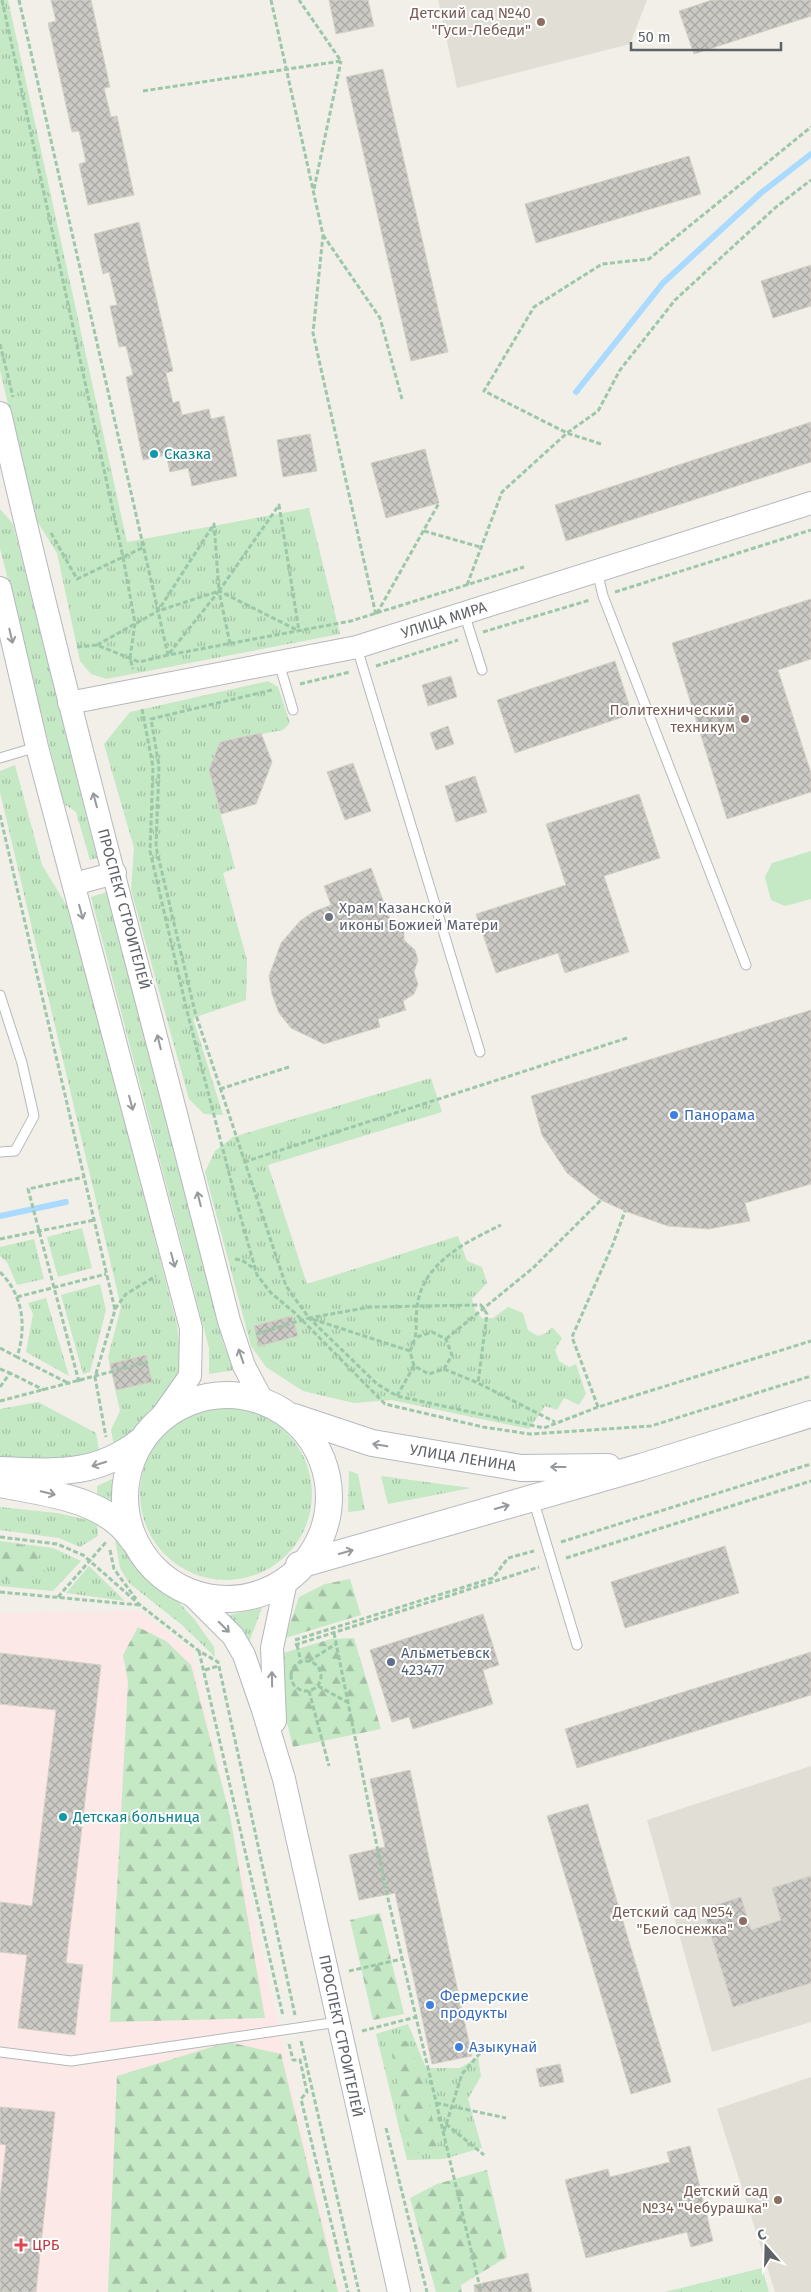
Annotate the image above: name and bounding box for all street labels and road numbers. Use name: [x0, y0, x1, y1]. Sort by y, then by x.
street label: УЛИЦА МИРА: [399, 598, 489, 642]
street label: ПРОСПЕКТ СТРОИТЕЛЕЙ: [94, 827, 154, 991]
street label: УЛИЦА ЛЕНИНА: [408, 1441, 518, 1475]
street label: ПРОСПЕКТ СТРОИТЕЛЕЙ: [315, 1953, 367, 2119]

